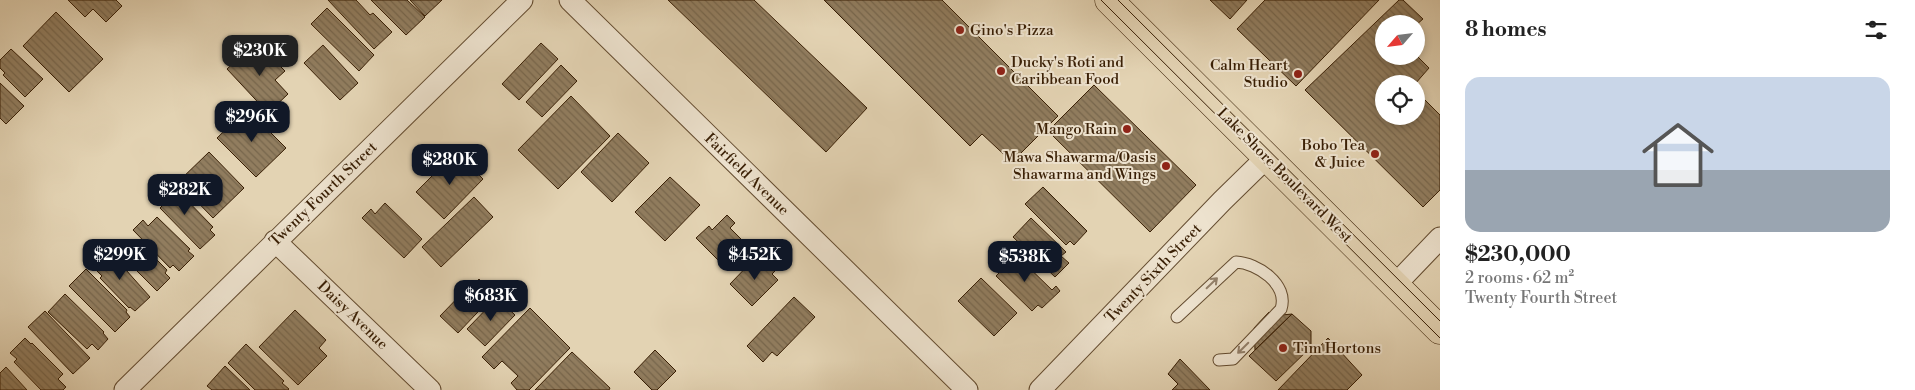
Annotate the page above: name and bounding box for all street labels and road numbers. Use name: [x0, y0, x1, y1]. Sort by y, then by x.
street label: Lake Shore Boulevard West: [1213, 104, 1357, 247]
street label: Fairfield Avenue: [700, 129, 793, 220]
street label: Twenty Fourth Street: [265, 138, 382, 251]
street label: Twenty Sixth Street: [1101, 219, 1206, 327]
street label: Daisy Avenue: [313, 277, 392, 354]

